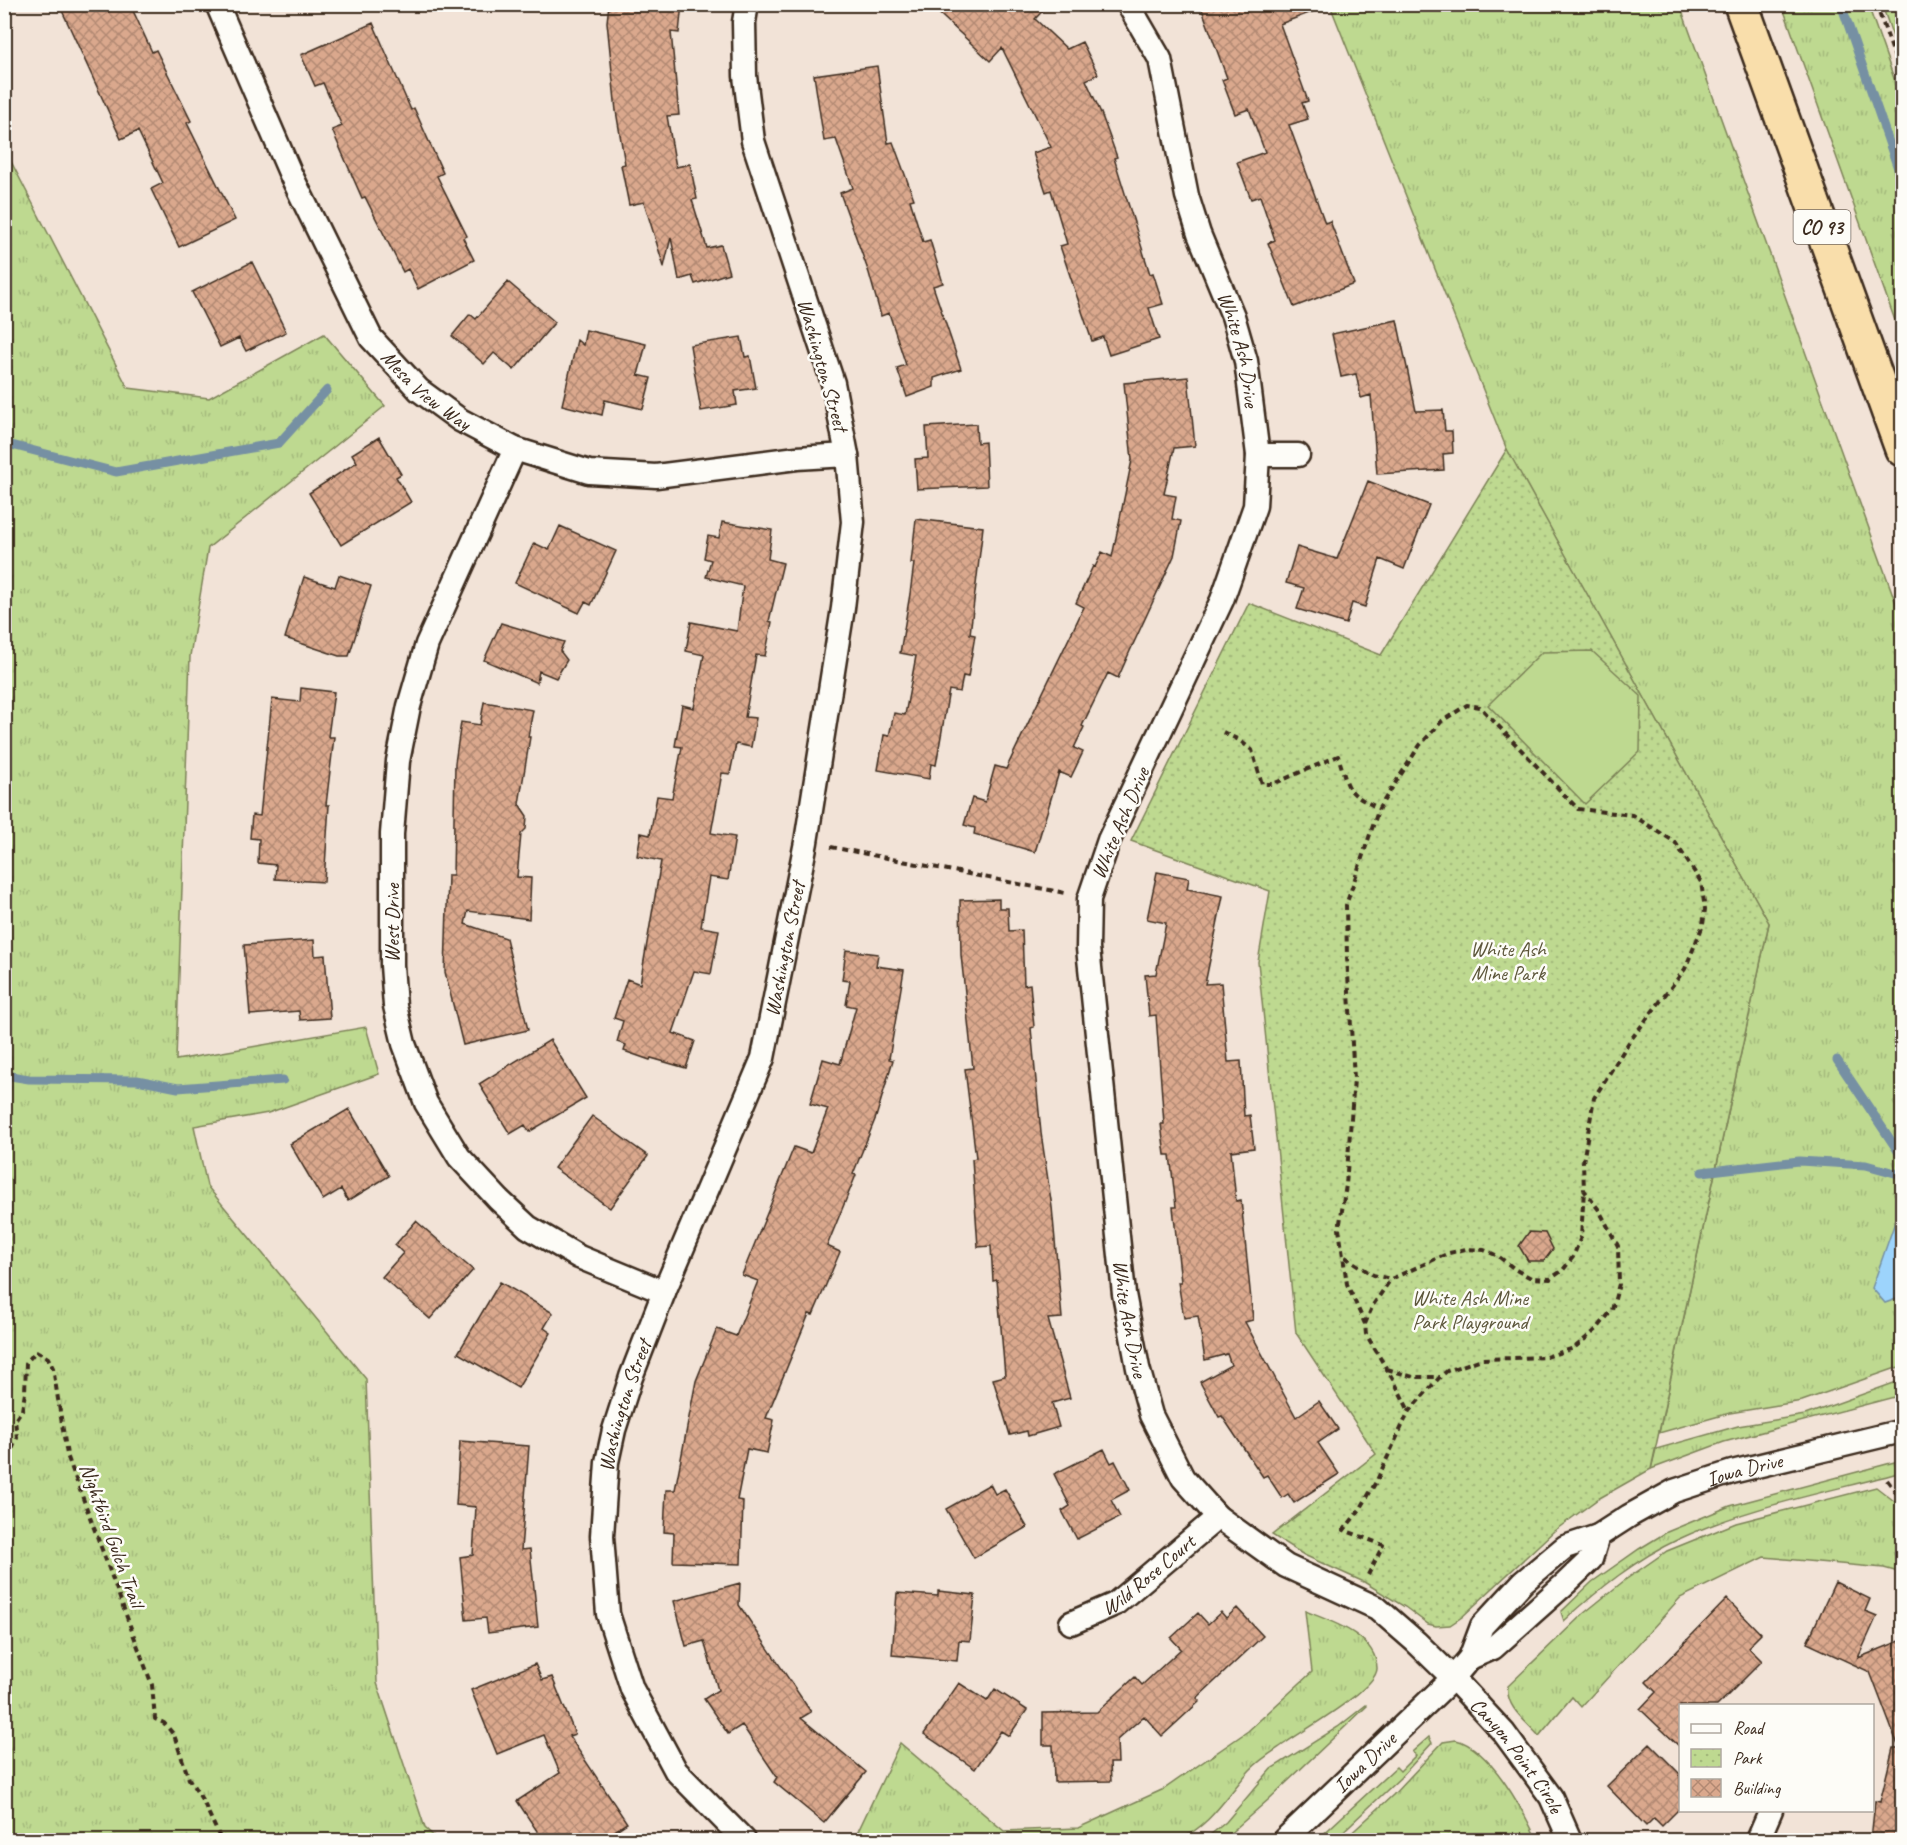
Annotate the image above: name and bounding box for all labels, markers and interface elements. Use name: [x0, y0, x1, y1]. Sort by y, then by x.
road number: CO 93: [1794, 210, 1850, 244]
street label: White Ash Drive: [1211, 288, 1265, 410]
street label: Washington Street: [792, 296, 855, 437]
street label: Mesa View Way: [376, 345, 476, 437]
street label: White Ash Drive: [1085, 762, 1156, 882]
street label: Washington Street: [759, 876, 811, 1018]
street label: West Drive: [379, 882, 405, 962]
park label: White Ash Mine Park: [1470, 936, 1547, 986]
street label: White Ash Drive: [1108, 1259, 1153, 1381]
park label: White Ash Mine Park Playground: [1412, 1285, 1531, 1335]
street label: Washington Street: [593, 1333, 658, 1472]
street label: Iowa Drive: [1703, 1447, 1787, 1492]
street label: Nightbird Gulch Trail: [74, 1460, 151, 1614]
street label: Wild Rose Court: [1098, 1528, 1202, 1621]
street label: Canyon Point Circle: [1465, 1692, 1570, 1818]
legend: [1679, 1704, 1874, 1812]
text: Road: [1733, 1717, 1766, 1739]
street label: Iowa Drive: [1328, 1725, 1403, 1799]
text: Park: [1733, 1747, 1763, 1769]
text: Building: [1733, 1777, 1782, 1799]

